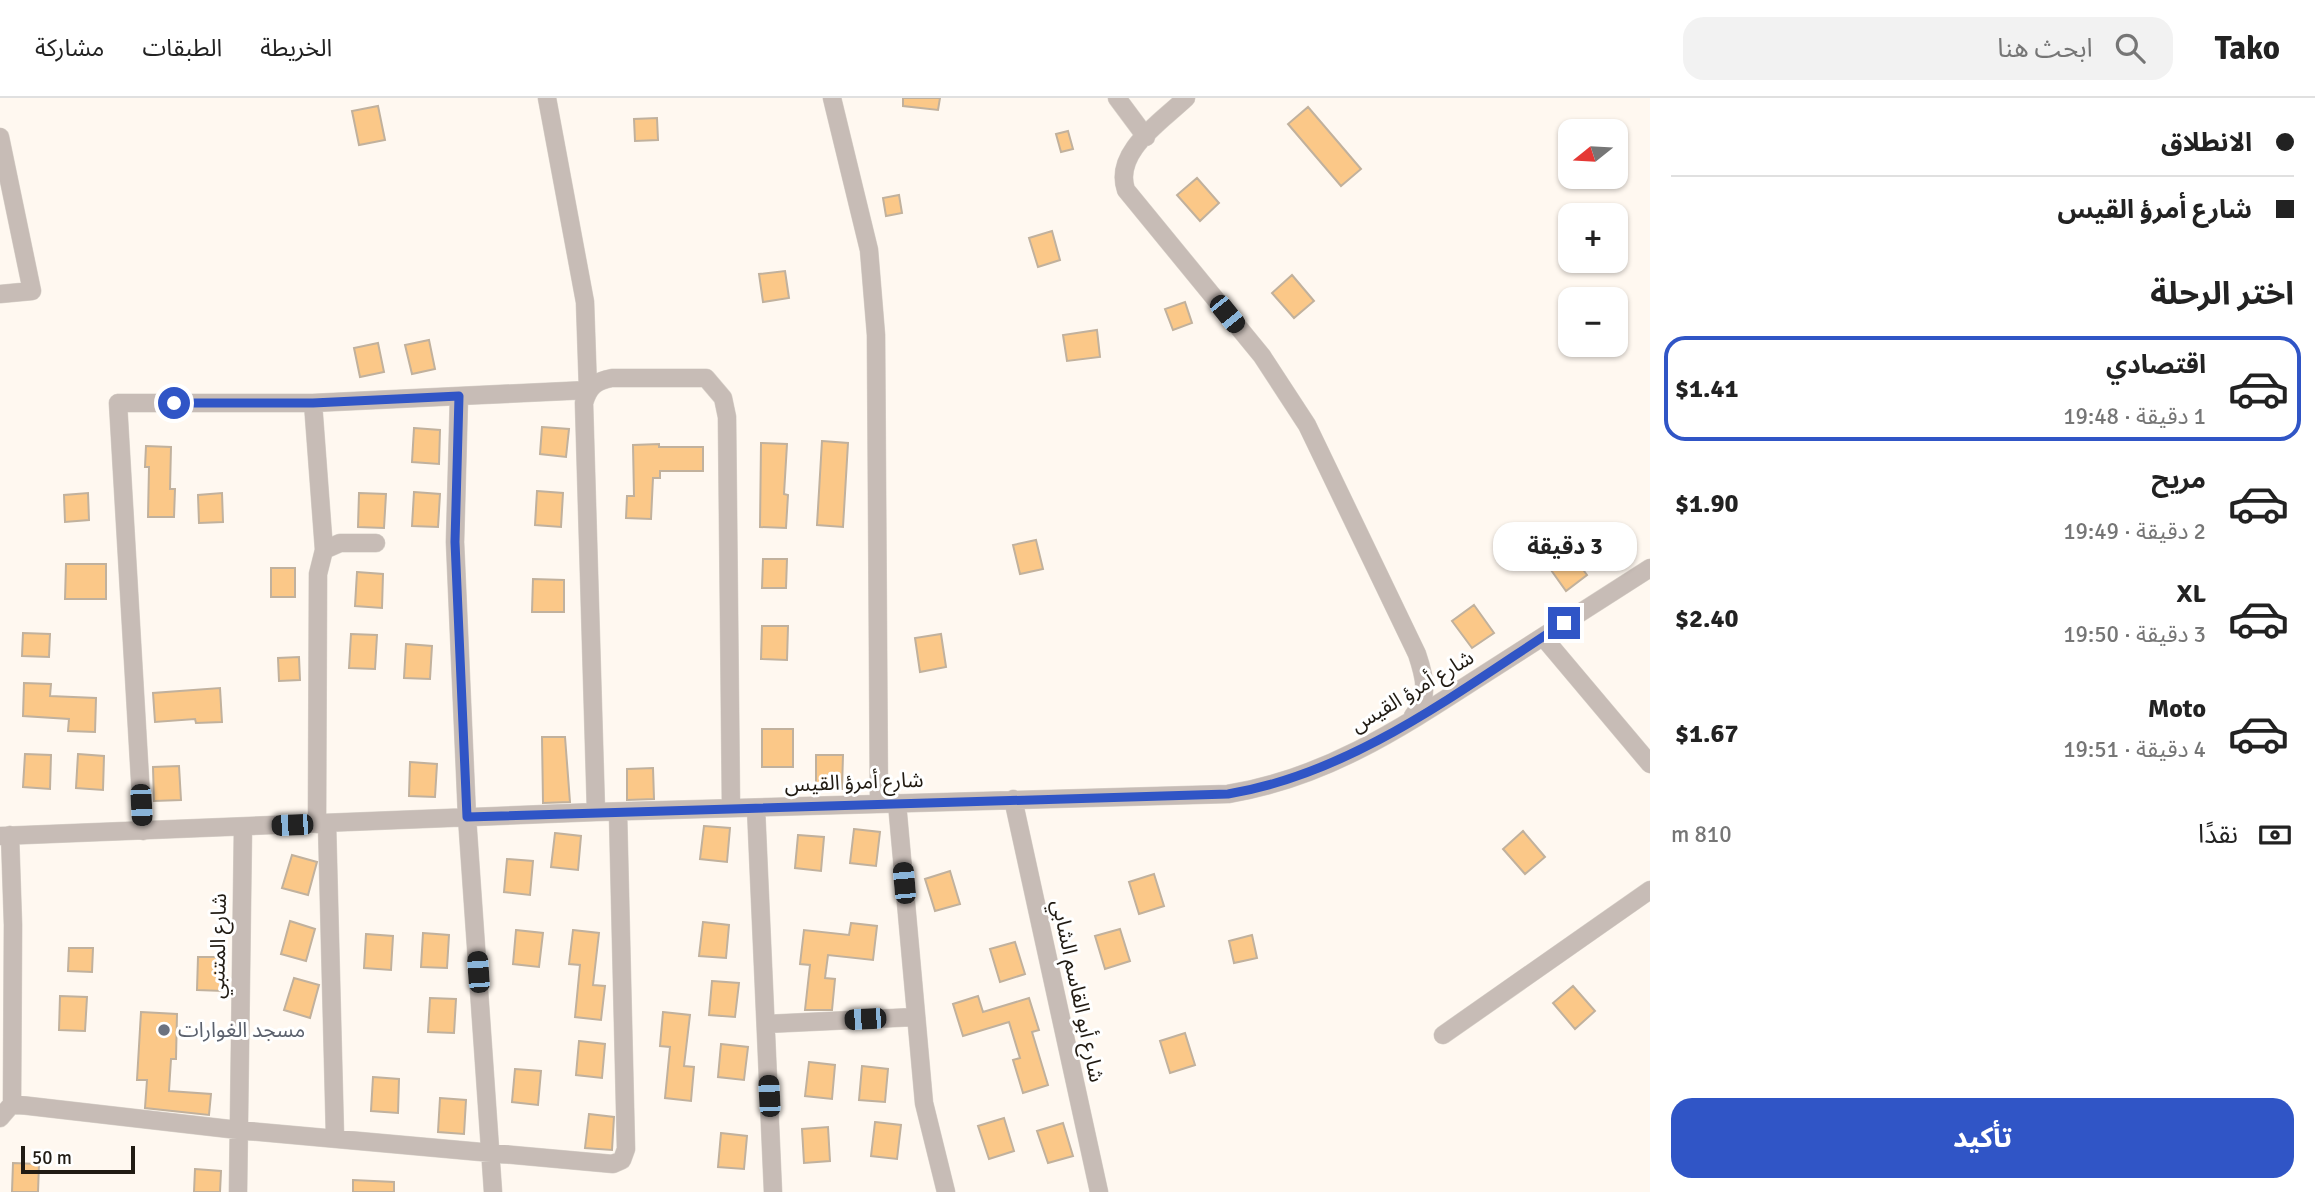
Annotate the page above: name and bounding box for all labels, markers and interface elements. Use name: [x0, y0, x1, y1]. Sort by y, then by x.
search box: [1683, 17, 2173, 80]
text: Tako: [2215, 28, 2280, 69]
icon: search: [2111, 29, 2149, 67]
text: مشاركة: [35, 33, 104, 63]
text: الطبقات: [142, 33, 222, 63]
text: الخريطة: [260, 33, 332, 63]
text: ابحث هنا: [1997, 33, 2093, 65]
north arrow: [1558, 119, 1628, 189]
map controls: [1558, 119, 1628, 357]
text: الانطلاق: [2161, 127, 2252, 159]
text: شارع أمرؤ القيس: [2057, 194, 2252, 226]
button: +: [1558, 203, 1628, 273]
text: اختر الرحلة: [2150, 274, 2294, 313]
button: −: [1558, 287, 1628, 357]
car: [1206, 291, 1249, 337]
text: اقتصادي: [2106, 349, 2206, 381]
icon: car: [2227, 357, 2290, 420]
text: $1.41: [1675, 373, 1739, 405]
route start: [158, 387, 190, 419]
text: 1 دقيقة · 19:48: [2063, 402, 2206, 431]
text: مريح: [2151, 464, 2206, 496]
icon: car: [2227, 472, 2290, 535]
text: $1.90: [1675, 488, 1739, 520]
text: 2 دقيقة · 19:49: [2063, 517, 2206, 546]
callout: 3 دقيقة: [1492, 522, 1636, 570]
text: 3 دقيقة: [1527, 532, 1603, 561]
text: XL: [2176, 578, 2206, 610]
icon: car: [2227, 587, 2290, 650]
text: $2.40: [1675, 603, 1739, 635]
route end: [1548, 607, 1580, 639]
text: 3 دقيقة · 19:50: [2063, 620, 2206, 649]
street label: شارع أمرؤ القيس: [1346, 644, 1479, 740]
text: Moto: [2148, 693, 2206, 725]
icon: car: [2227, 702, 2290, 765]
text: $1.67: [1675, 718, 1739, 750]
text: 4 دقيقة · 19:51: [2063, 735, 2206, 764]
street label: شارع أمرؤ القيس: [784, 767, 924, 799]
car: [130, 783, 153, 827]
car: [271, 814, 314, 836]
icon: cash: [2256, 816, 2294, 854]
text: نقدًا: [2198, 819, 2238, 851]
text: 810 m: [1671, 820, 1732, 849]
car: [892, 861, 917, 905]
street label: شارع المتنبي: [204, 893, 235, 999]
street label: شارع أبو القاسم الشابي: [1043, 897, 1110, 1085]
car: [467, 950, 490, 994]
car: [844, 1007, 887, 1031]
place label: مسجد الغوارات: [178, 1017, 305, 1043]
marker: مسجد الغوارات: [156, 1022, 172, 1038]
car: [758, 1074, 781, 1118]
button: تأكيد: [1671, 1098, 2294, 1178]
scale bar: [21, 1143, 135, 1175]
text: 50 m: [32, 1146, 72, 1170]

